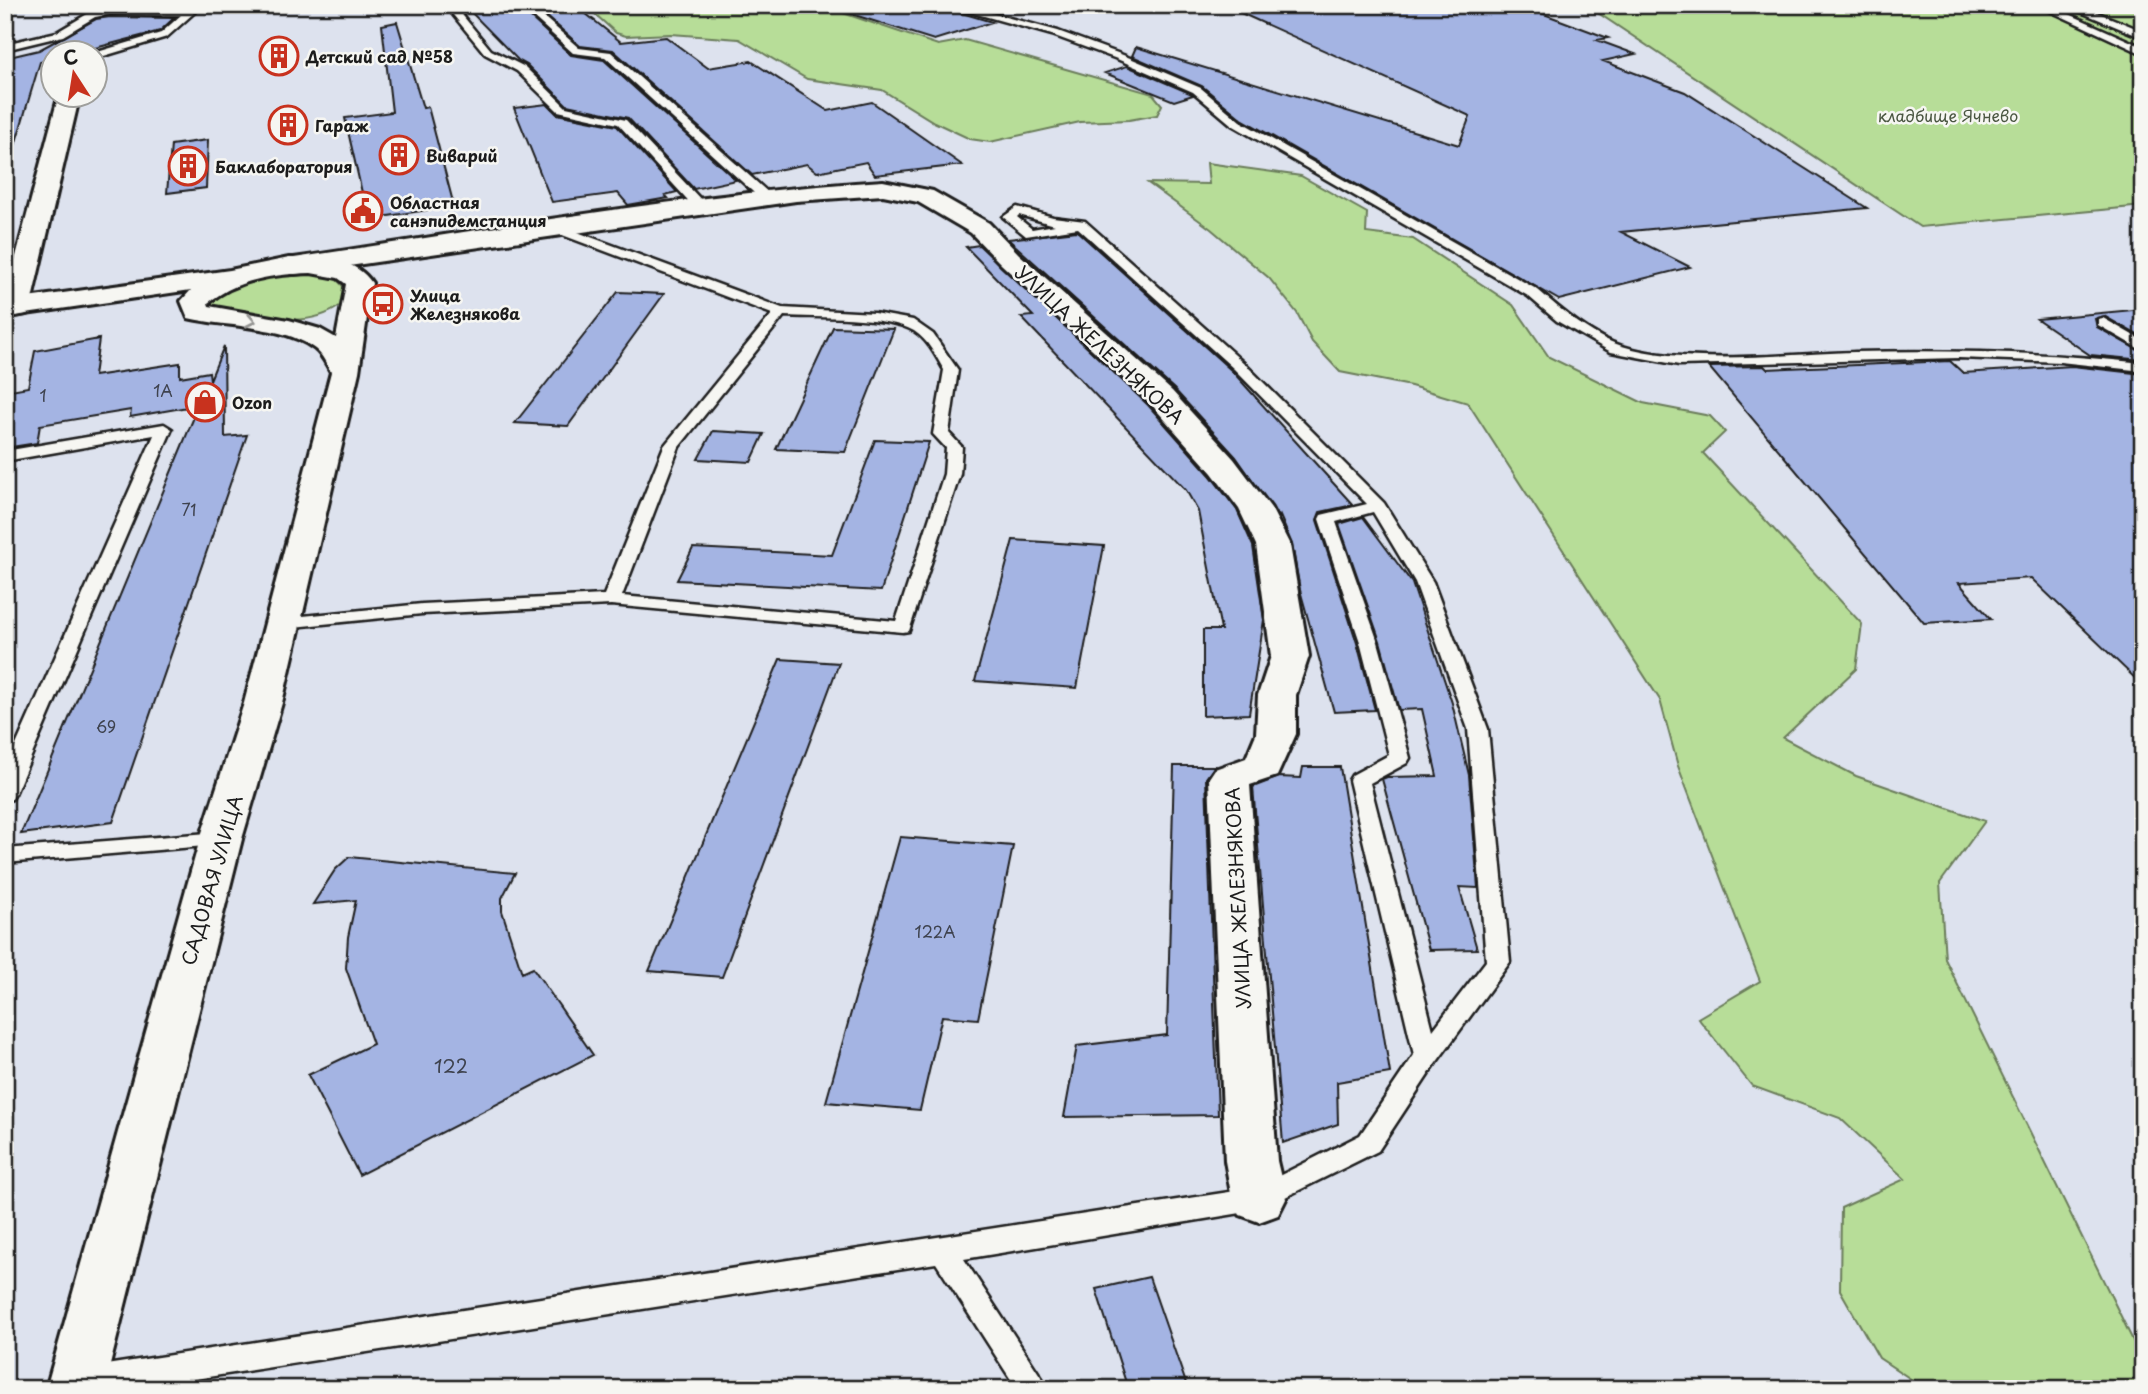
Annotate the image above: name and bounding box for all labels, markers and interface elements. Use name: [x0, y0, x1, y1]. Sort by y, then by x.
building icon: Детский сад №58: [258, 35, 300, 77]
north arrow: [38, 38, 108, 108]
text: С: [60, 41, 80, 72]
place label: Детский сад №58: [305, 44, 453, 68]
park label: кладбище Ячнево: [1878, 103, 2018, 127]
building icon: Гараж: [267, 104, 309, 146]
place label: Гараж: [315, 113, 369, 137]
building icon: Виварий: [378, 134, 420, 176]
place label: Виварий: [426, 143, 498, 167]
building icon: Баклаборатория: [167, 145, 209, 187]
place label: Баклаборатория: [215, 154, 352, 178]
public building icon: Областная санэпидемстанция: [342, 190, 384, 232]
place label: Областная санэпидемстанция: [390, 190, 547, 232]
street label: УЛИЦА ЖЕЛЕЗНЯКОВА: [1009, 258, 1191, 430]
bus stop icon: Улица Железнякова: [362, 283, 404, 325]
place label: Улица Железнякова: [409, 283, 520, 325]
one-way arrow: [245, 313, 257, 328]
house number: 1А: [153, 378, 173, 402]
shop icon: Ozon: [184, 381, 226, 423]
house number: 1: [39, 383, 47, 407]
place label: Ozon: [232, 390, 272, 414]
house number: 71: [182, 497, 197, 521]
house number: 69: [96, 714, 116, 738]
street label: УЛИЦА ЖЕЛЕЗНЯКОВА: [1217, 786, 1257, 1010]
street label: САДОВАЯ УЛИЦА: [173, 792, 249, 968]
house number: 122А: [915, 919, 955, 943]
house number: 122: [434, 1051, 468, 1079]

